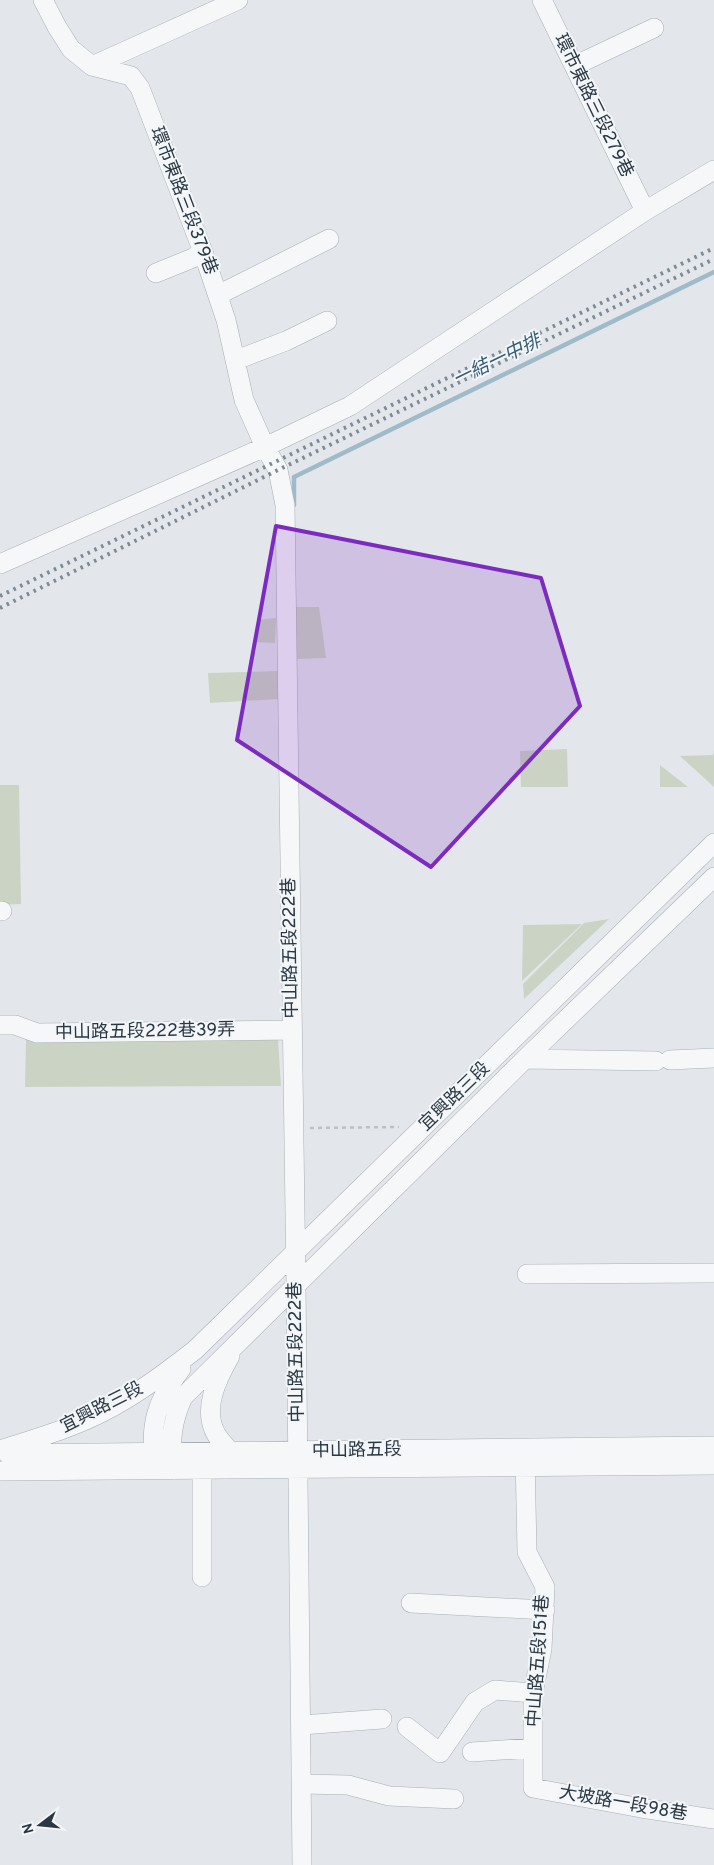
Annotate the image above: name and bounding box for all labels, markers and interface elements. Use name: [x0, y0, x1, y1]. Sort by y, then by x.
street label: 環市東路三段279巷: [548, 30, 638, 182]
street label: 環市東路三段379巷: [144, 124, 222, 278]
water label: 一結一中排: [449, 328, 548, 393]
street label: 中山路五段222巷: [278, 877, 304, 1019]
street label: 中山路五段222巷39弄: [55, 1019, 235, 1045]
street label: 宜興路三段: [415, 1057, 495, 1137]
street label: 中山路五段222巷: [284, 1281, 310, 1423]
street label: 宜興路三段: [57, 1377, 147, 1439]
street label: 中山路五段: [312, 1439, 402, 1463]
street label: 中山路五段151巷: [523, 1594, 555, 1728]
street label: 大坡路一段98巷: [557, 1781, 689, 1827]
north arrow: [15, 1800, 65, 1850]
text: N: [19, 1821, 39, 1835]

